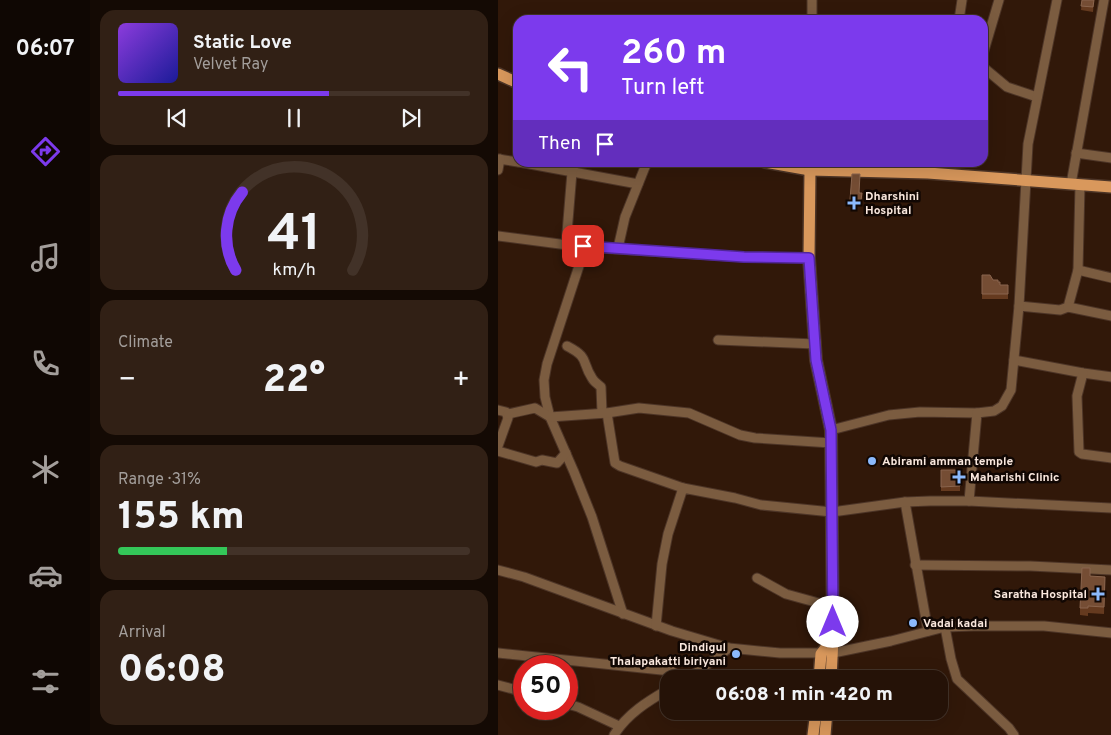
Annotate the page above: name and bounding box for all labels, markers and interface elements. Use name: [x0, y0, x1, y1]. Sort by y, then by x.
text: Static Love: [193, 31, 292, 55]
text: 260 m: [621, 32, 726, 76]
icon: left: [538, 35, 603, 100]
text: 06:07: [15, 36, 75, 63]
text: Velvet Ray: [193, 55, 268, 75]
text: Turn left: [621, 75, 704, 102]
icon: previous: [163, 104, 191, 132]
icon: pause: [280, 104, 308, 132]
icon: next: [397, 104, 425, 132]
icon: arrive: [591, 130, 619, 158]
text: Then: [538, 132, 581, 156]
icon: directions: [28, 134, 63, 169]
place label: Dharshini Hospital: [865, 189, 919, 219]
marker: Dharshini Hospital: [847, 196, 861, 210]
text: 41: [267, 203, 321, 269]
pin: [562, 225, 604, 267]
icon: arrive: [569, 232, 597, 260]
icon: music: [28, 240, 63, 275]
text: km/h: [272, 259, 316, 282]
text: Climate: [118, 333, 173, 353]
icon: phone: [28, 346, 63, 381]
text: 22°: [263, 357, 325, 406]
text: −: [118, 363, 136, 399]
text: +: [452, 363, 470, 399]
icon: climate: [28, 452, 63, 487]
place label: Abirami amman temple: [882, 454, 1014, 470]
marker: Abirami amman temple: [866, 455, 878, 467]
text: Range · 31%: [118, 470, 201, 490]
marker: Maharishi Clinic: [952, 470, 966, 484]
place label: Maharishi Clinic: [970, 470, 1060, 486]
text: 155 km: [118, 494, 245, 543]
icon: car: [28, 558, 63, 593]
place label: Saratha Hospital: [994, 587, 1087, 603]
marker: Saratha Hospital: [1091, 587, 1105, 601]
position arrow: [806, 595, 858, 647]
place label: Vadai kadai: [923, 616, 987, 632]
marker: Vadai kadai: [907, 617, 919, 629]
text: Arrival: [118, 623, 166, 643]
place label: Dindigul Thalapakatti biriyani: [610, 640, 726, 670]
text: 06:08: [118, 647, 226, 696]
marker: Dindigul Thalapakatti biriyani: [730, 648, 742, 660]
speed limit sign: 50: [513, 655, 578, 720]
icon: filters: [28, 664, 63, 699]
text: 06:08 · 1 min · 420 m: [715, 683, 893, 707]

